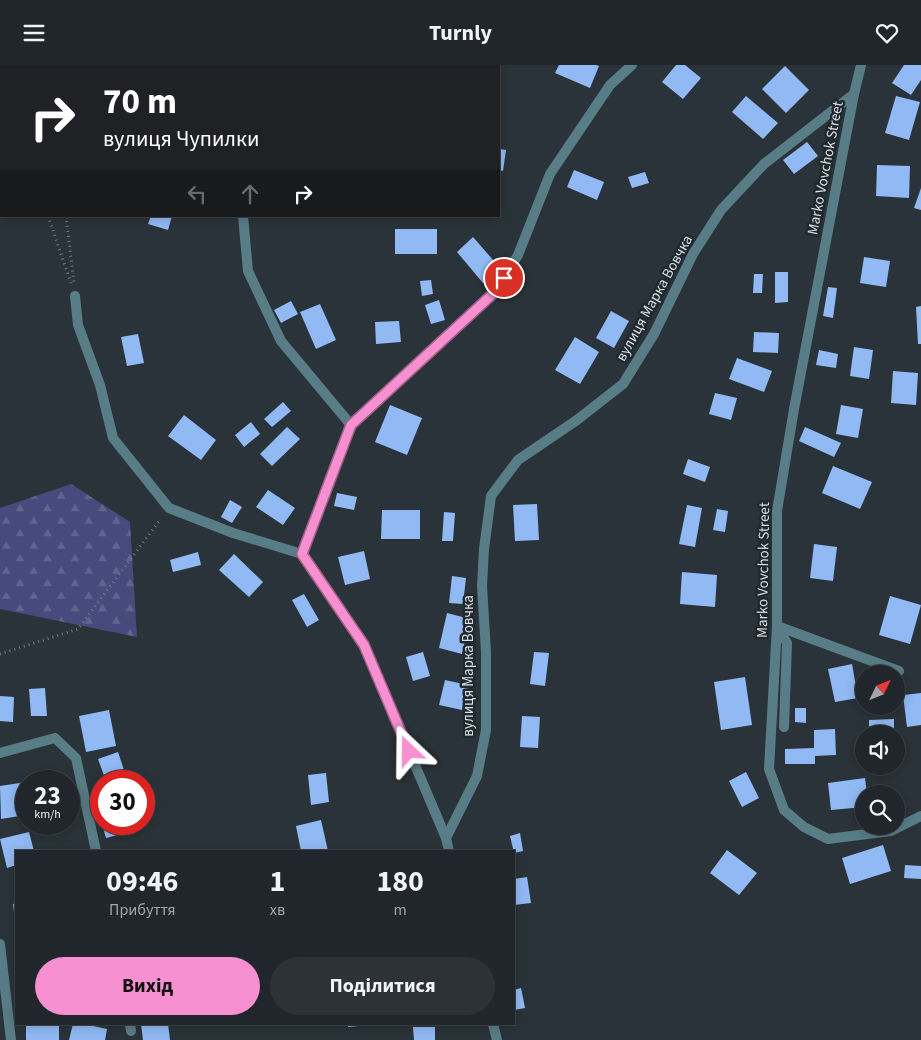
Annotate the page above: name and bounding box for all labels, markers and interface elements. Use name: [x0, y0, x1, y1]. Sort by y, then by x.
text: Turnly: [429, 17, 492, 49]
icon: menu: [20, 19, 48, 47]
icon: heart: [873, 19, 901, 47]
text: 70 m: [103, 77, 177, 127]
icon: right: [20, 85, 85, 150]
street label: Marko Vovchok Street: [802, 100, 849, 237]
text: вулиця Чупилки: [103, 123, 259, 155]
icon: left: [183, 180, 211, 208]
icon: ahead: [236, 180, 264, 208]
icon: right: [289, 180, 317, 208]
street label: вулиця Марка Вовчка: [611, 231, 698, 365]
pin: [483, 257, 525, 299]
icon: arrive: [490, 264, 518, 292]
street label: Marko Vovchok Street: [752, 502, 775, 638]
street label: вулиця Марка Вовчка: [458, 595, 479, 737]
north arrow: [855, 665, 905, 715]
map controls: [855, 665, 905, 835]
position arrow: [382, 724, 434, 776]
button: sound: [855, 725, 905, 775]
speed limit sign: 30: [90, 770, 155, 835]
text: 23: [34, 778, 61, 814]
button: search: [855, 785, 905, 835]
text: km/h: [34, 806, 61, 823]
text: 09:46: [106, 860, 178, 903]
text: 1: [270, 860, 285, 903]
text: 180: [376, 860, 424, 903]
text: Прибуття: [109, 899, 175, 921]
text: хв: [270, 899, 285, 921]
text: m: [394, 899, 407, 921]
button: Вихід: [35, 957, 260, 1015]
button: Поділитися: [270, 957, 495, 1015]

